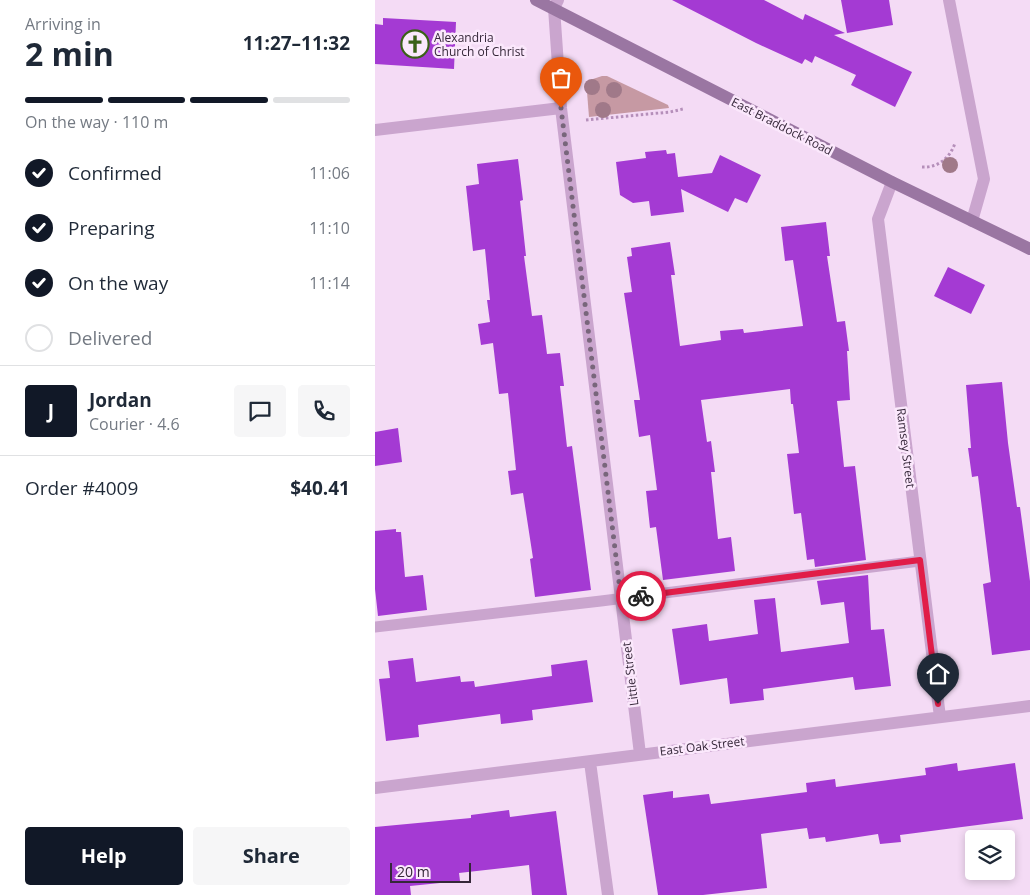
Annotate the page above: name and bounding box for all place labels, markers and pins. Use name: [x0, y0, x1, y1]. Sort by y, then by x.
church icon: Alexandria Church of Christ: [400, 29, 430, 59]
place label: Alexandria Church of Christ: [434, 29, 525, 60]
pin: [540, 57, 582, 108]
pin: [917, 653, 959, 704]

